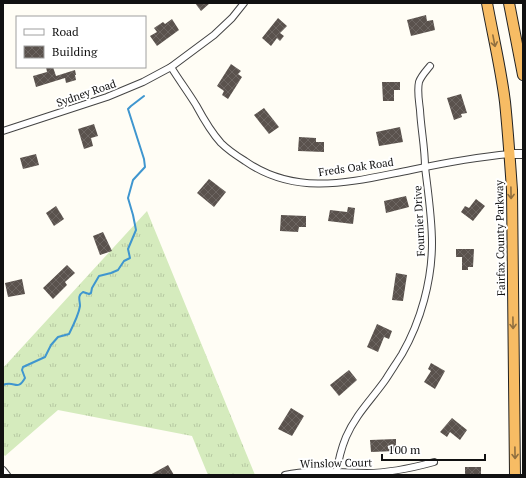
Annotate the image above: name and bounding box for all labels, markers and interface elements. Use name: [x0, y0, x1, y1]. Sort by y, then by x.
legend: [16, 16, 146, 68]
text: Road: [52, 24, 79, 39]
one-way arrow: [491, 34, 499, 47]
text: Building: [52, 44, 98, 59]
street label: Sydney Road: [54, 76, 118, 110]
street label: Freds Oak Road: [317, 155, 395, 179]
street label: Fairfax County Parkway: [492, 179, 508, 296]
street label: Fournier Drive: [410, 185, 428, 257]
one-way arrow: [508, 186, 515, 199]
one-way arrow: [509, 316, 517, 329]
scale bar: [382, 436, 485, 462]
text: 100 m: [388, 442, 421, 457]
one-way arrow: [511, 446, 518, 459]
street label: Winslow Court: [300, 455, 372, 471]

